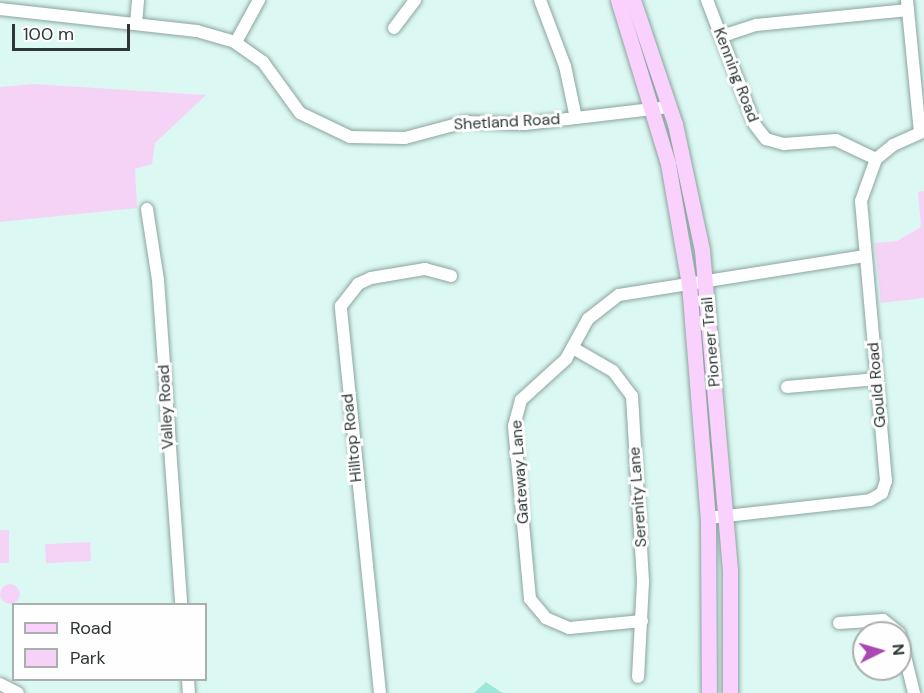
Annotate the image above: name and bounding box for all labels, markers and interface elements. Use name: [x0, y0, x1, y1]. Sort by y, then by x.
scale bar: [15, 12, 134, 50]
text: 100 m: [23, 22, 74, 46]
street label: Kenning Road: [709, 25, 763, 125]
street label: Shetland Road: [453, 110, 561, 134]
street label: Pioneer Trail: [698, 296, 724, 388]
street label: Gould Road: [864, 341, 890, 429]
street label: Valley Road: [154, 364, 178, 450]
street label: Hilltop Road: [338, 393, 366, 483]
street label: Gateway Lane: [507, 419, 533, 525]
street label: Serenity Lane: [625, 446, 651, 548]
legend: [12, 603, 207, 681]
text: Road: [70, 616, 112, 640]
north arrow: [852, 621, 912, 681]
text: N: [887, 643, 909, 656]
text: Park: [70, 646, 106, 670]

